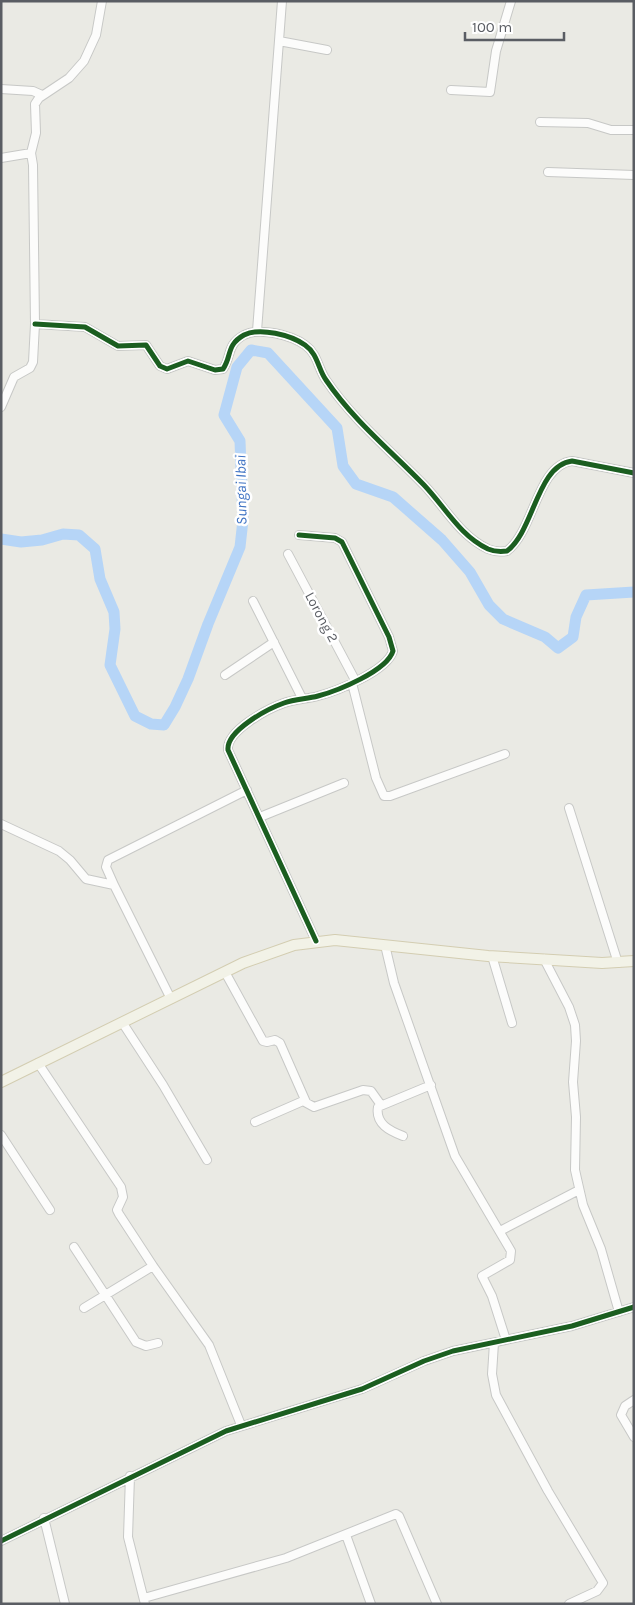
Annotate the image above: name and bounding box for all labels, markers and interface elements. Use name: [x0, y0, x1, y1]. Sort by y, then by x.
scale bar: [465, 10, 564, 42]
text: 100 m: [472, 18, 512, 36]
water label: Sungai Ibai: [231, 455, 251, 525]
street label: Lorong 2: [301, 589, 342, 645]

